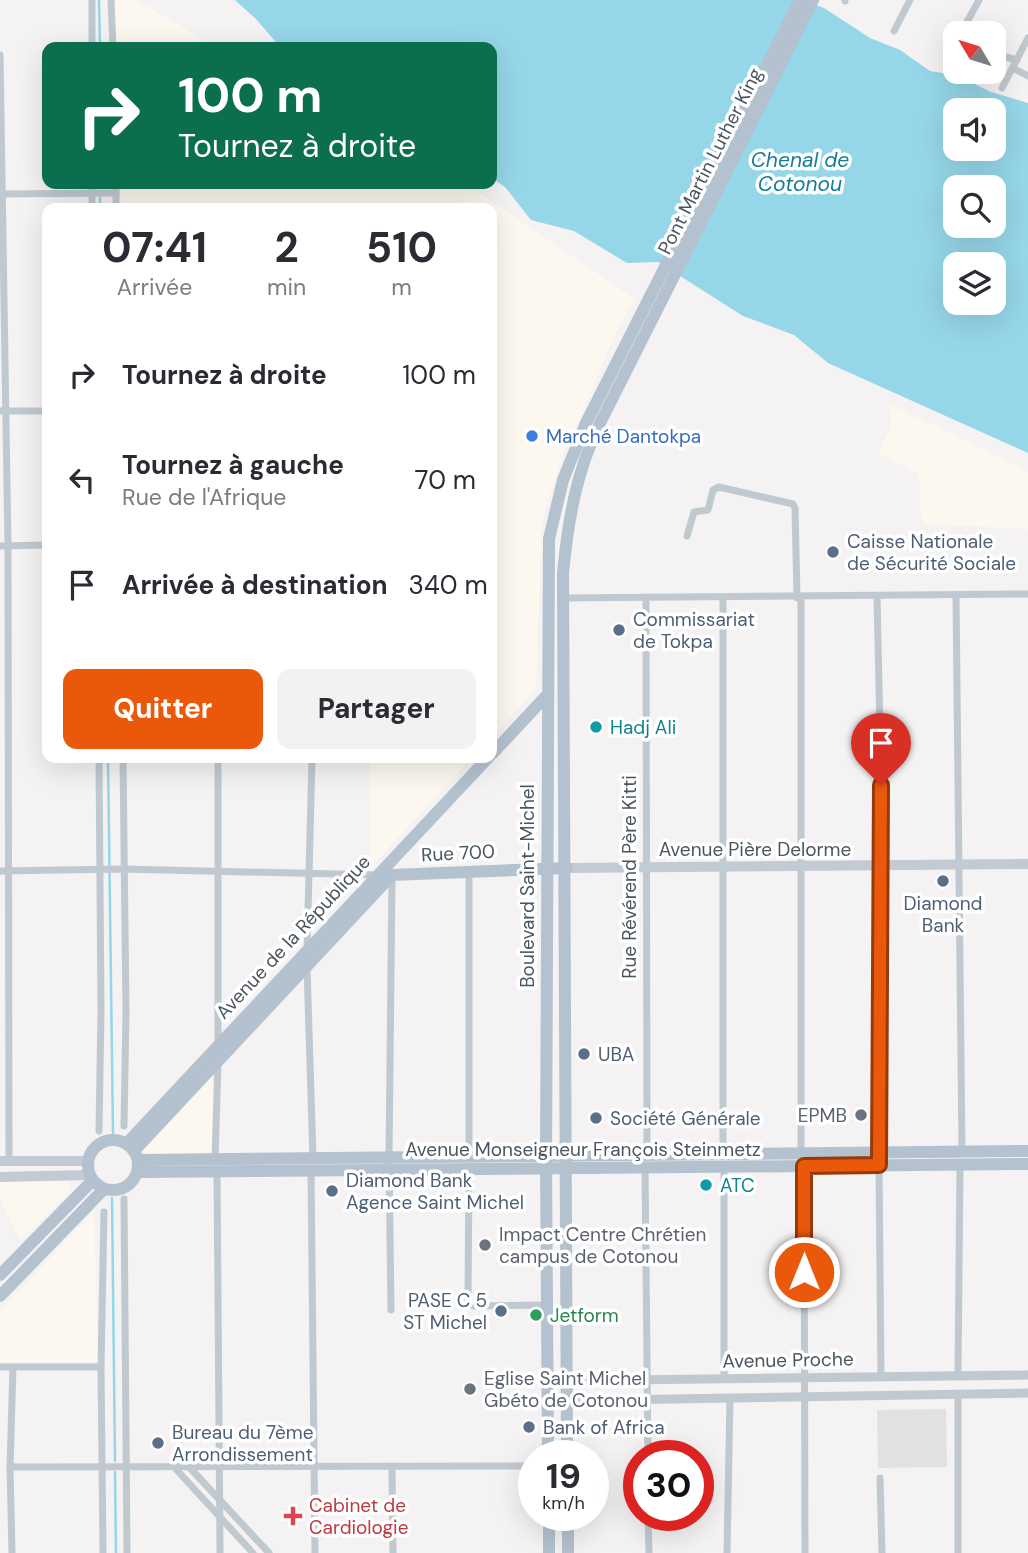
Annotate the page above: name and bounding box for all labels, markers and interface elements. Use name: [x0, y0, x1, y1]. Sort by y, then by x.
north arrow: [943, 21, 1006, 84]
map controls: [943, 21, 1006, 315]
text: 100 m: [178, 63, 322, 127]
street label: Pont Martin Luther King: [652, 63, 768, 258]
icon: right: [63, 70, 154, 161]
button: sound: [943, 98, 1006, 161]
text: Tournez à droite: [178, 125, 416, 167]
water label: Chenal de Cotonou: [751, 146, 849, 198]
button: search: [943, 175, 1006, 238]
text: 07:41: [102, 220, 207, 275]
text: 2: [274, 220, 299, 275]
text: 510: [366, 220, 437, 275]
button: layers: [943, 252, 1006, 315]
text: Arrivée: [117, 272, 192, 302]
text: min: [267, 272, 306, 302]
text: m: [391, 272, 412, 302]
icon: right: [63, 356, 101, 394]
text: Tournez à droite: [122, 358, 327, 392]
text: 100 m: [402, 358, 476, 392]
place label: Marché Dantokpa: [546, 424, 701, 449]
marker: Marché Dantokpa: [524, 428, 540, 444]
text: Tournez à gauche: [122, 448, 344, 482]
icon: left: [63, 461, 101, 499]
text: 70 m: [415, 463, 476, 497]
text: Rue de l'Afrique: [122, 482, 286, 512]
place label: Caisse Nationale de Sécurité Sociale: [847, 529, 1016, 576]
marker: Caisse Nationale de Sécurité Sociale: [825, 544, 841, 560]
icon: arrive: [63, 566, 101, 604]
text: Arrivée à destination: [122, 568, 388, 602]
text: 340 m: [409, 568, 488, 602]
place label: Commissariat de Tokpa: [633, 607, 755, 654]
marker: Commissariat de Tokpa: [611, 622, 627, 638]
button: Quitter: [63, 669, 263, 749]
button: Partager: [277, 669, 476, 749]
pin: [851, 713, 911, 785]
place label: Hadj Ali: [610, 715, 676, 740]
marker: Hadj Ali: [588, 719, 604, 735]
icon: arrive: [862, 724, 900, 762]
street label: Rue Révérend Père Kitti: [617, 775, 642, 979]
street label: Boulevard Saint-Michel: [515, 784, 540, 988]
street label: Avenue Pière Delorme: [659, 837, 851, 862]
street label: Rue 700: [420, 839, 496, 867]
street label: Avenue de la République: [210, 850, 376, 1024]
marker: Diamond Bank: [935, 873, 951, 889]
place label: Diamond Bank: [904, 891, 982, 938]
place label: UBA: [598, 1042, 635, 1067]
marker: UBA: [576, 1046, 592, 1062]
place label: EPMB: [798, 1103, 847, 1128]
place label: Société Générale: [610, 1106, 761, 1131]
marker: EPMB: [853, 1107, 869, 1123]
marker: Société Générale: [588, 1110, 604, 1126]
street label: Avenue Monseigneur François Steinmetz: [405, 1137, 761, 1162]
place label: Diamond Bank Agence Saint Michel: [346, 1168, 524, 1215]
place label: ATC: [720, 1173, 755, 1198]
marker: ATC: [698, 1177, 714, 1193]
marker: Diamond Bank Agence Saint Michel: [324, 1183, 340, 1199]
place label: Impact Centre Chrétien campus de Cotonou: [499, 1222, 706, 1269]
position arrow: [767, 1235, 841, 1309]
marker: Impact Centre Chrétien campus de Cotonou: [477, 1237, 493, 1253]
place label: PASE C 5 ST Michel: [403, 1288, 487, 1335]
marker: PASE C 5 ST Michel: [493, 1303, 509, 1319]
place label: Jetform: [550, 1303, 619, 1328]
marker: Jetform: [528, 1307, 544, 1323]
street label: Avenue Proche: [722, 1346, 854, 1374]
place label: Eglise Saint Michel Gbéto de Cotonou: [484, 1366, 648, 1413]
marker: Eglise Saint Michel Gbéto de Cotonou: [462, 1381, 478, 1397]
place label: Bank of Africa: [543, 1415, 665, 1440]
marker: Bank of Africa: [521, 1419, 537, 1435]
place label: Bureau du 7ème Arrondissement: [172, 1420, 313, 1467]
marker: Bureau du 7ème Arrondissement: [150, 1435, 166, 1451]
speed limit sign: 30: [623, 1440, 714, 1531]
text: 19: [546, 1453, 581, 1499]
text: km/h: [542, 1491, 585, 1515]
place label: Cabinet de Cardiologie: [309, 1493, 408, 1540]
marker: Cabinet de Cardiologie: [283, 1506, 303, 1526]

